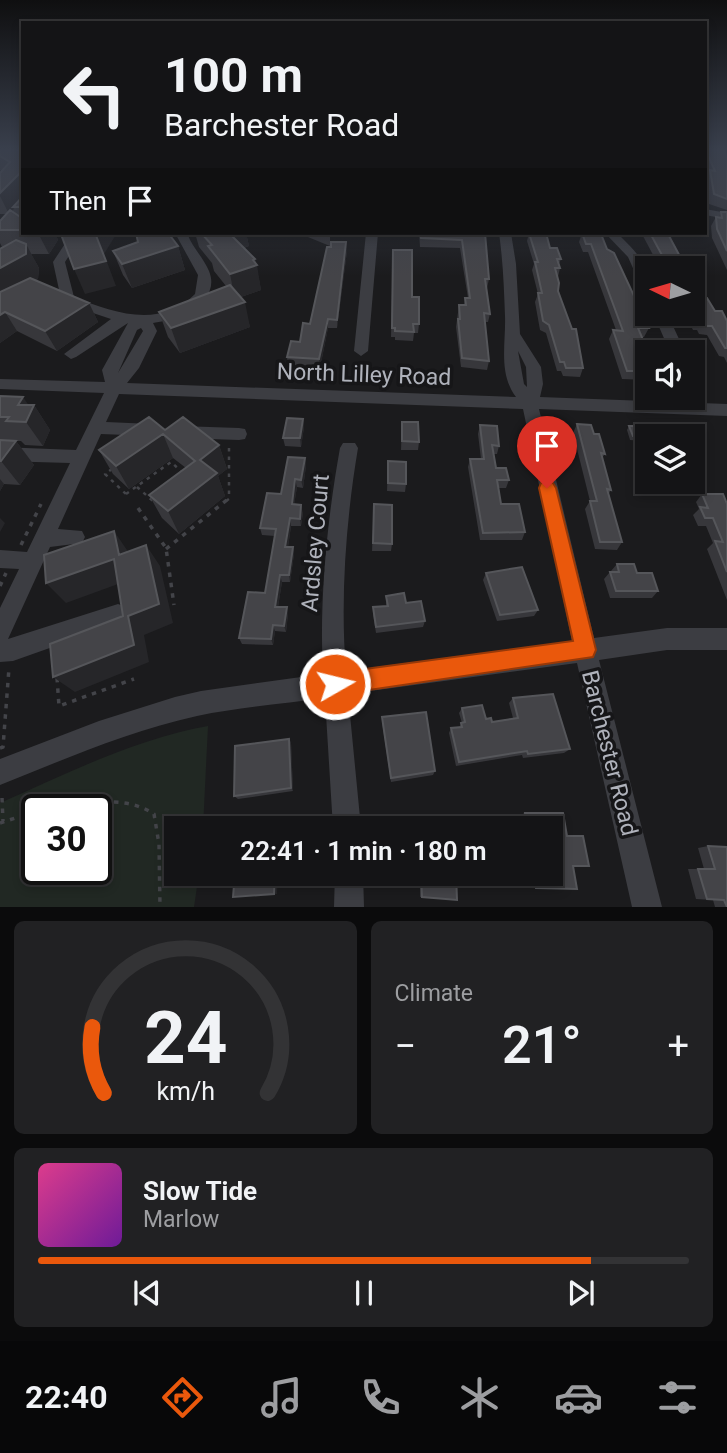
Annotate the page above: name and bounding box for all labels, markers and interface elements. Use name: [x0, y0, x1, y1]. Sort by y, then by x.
text: 100 m: [164, 47, 303, 104]
icon: left: [49, 49, 140, 140]
text: Barchester Road: [164, 106, 399, 144]
icon: arrive: [121, 182, 159, 220]
text: Then: [49, 186, 107, 216]
north arrow: [635, 256, 705, 326]
map controls: [635, 256, 705, 494]
button: sound: [635, 340, 705, 410]
street label: North Lilley Road: [276, 358, 452, 391]
pin: [517, 416, 577, 488]
button: layers: [635, 424, 705, 494]
icon: arrive: [528, 427, 566, 465]
street label: Ardsley Court: [296, 473, 335, 613]
position arrow: [298, 647, 372, 721]
street label: Barchester Road: [576, 668, 643, 838]
speed limit sign: 30: [21, 794, 112, 885]
text: 22:41 · 1 min · 180 m: [240, 836, 487, 866]
text: Climate: [395, 980, 473, 1007]
text: 24: [143, 996, 227, 1082]
text: 21°: [502, 1015, 582, 1076]
text: −: [395, 1024, 416, 1068]
text: +: [667, 1024, 689, 1068]
text: km/h: [156, 1077, 215, 1106]
text: Slow Tide: [143, 1176, 257, 1206]
text: Marlow: [143, 1206, 219, 1233]
icon: previous: [128, 1274, 166, 1312]
icon: pause: [345, 1274, 383, 1312]
icon: next: [562, 1274, 600, 1312]
icon: directions: [158, 1373, 207, 1422]
icon: music: [257, 1373, 306, 1422]
icon: phone: [356, 1373, 405, 1422]
icon: climate: [455, 1373, 504, 1422]
icon: car: [554, 1373, 603, 1422]
icon: filters: [653, 1373, 702, 1422]
text: 22:40: [25, 1378, 107, 1416]

